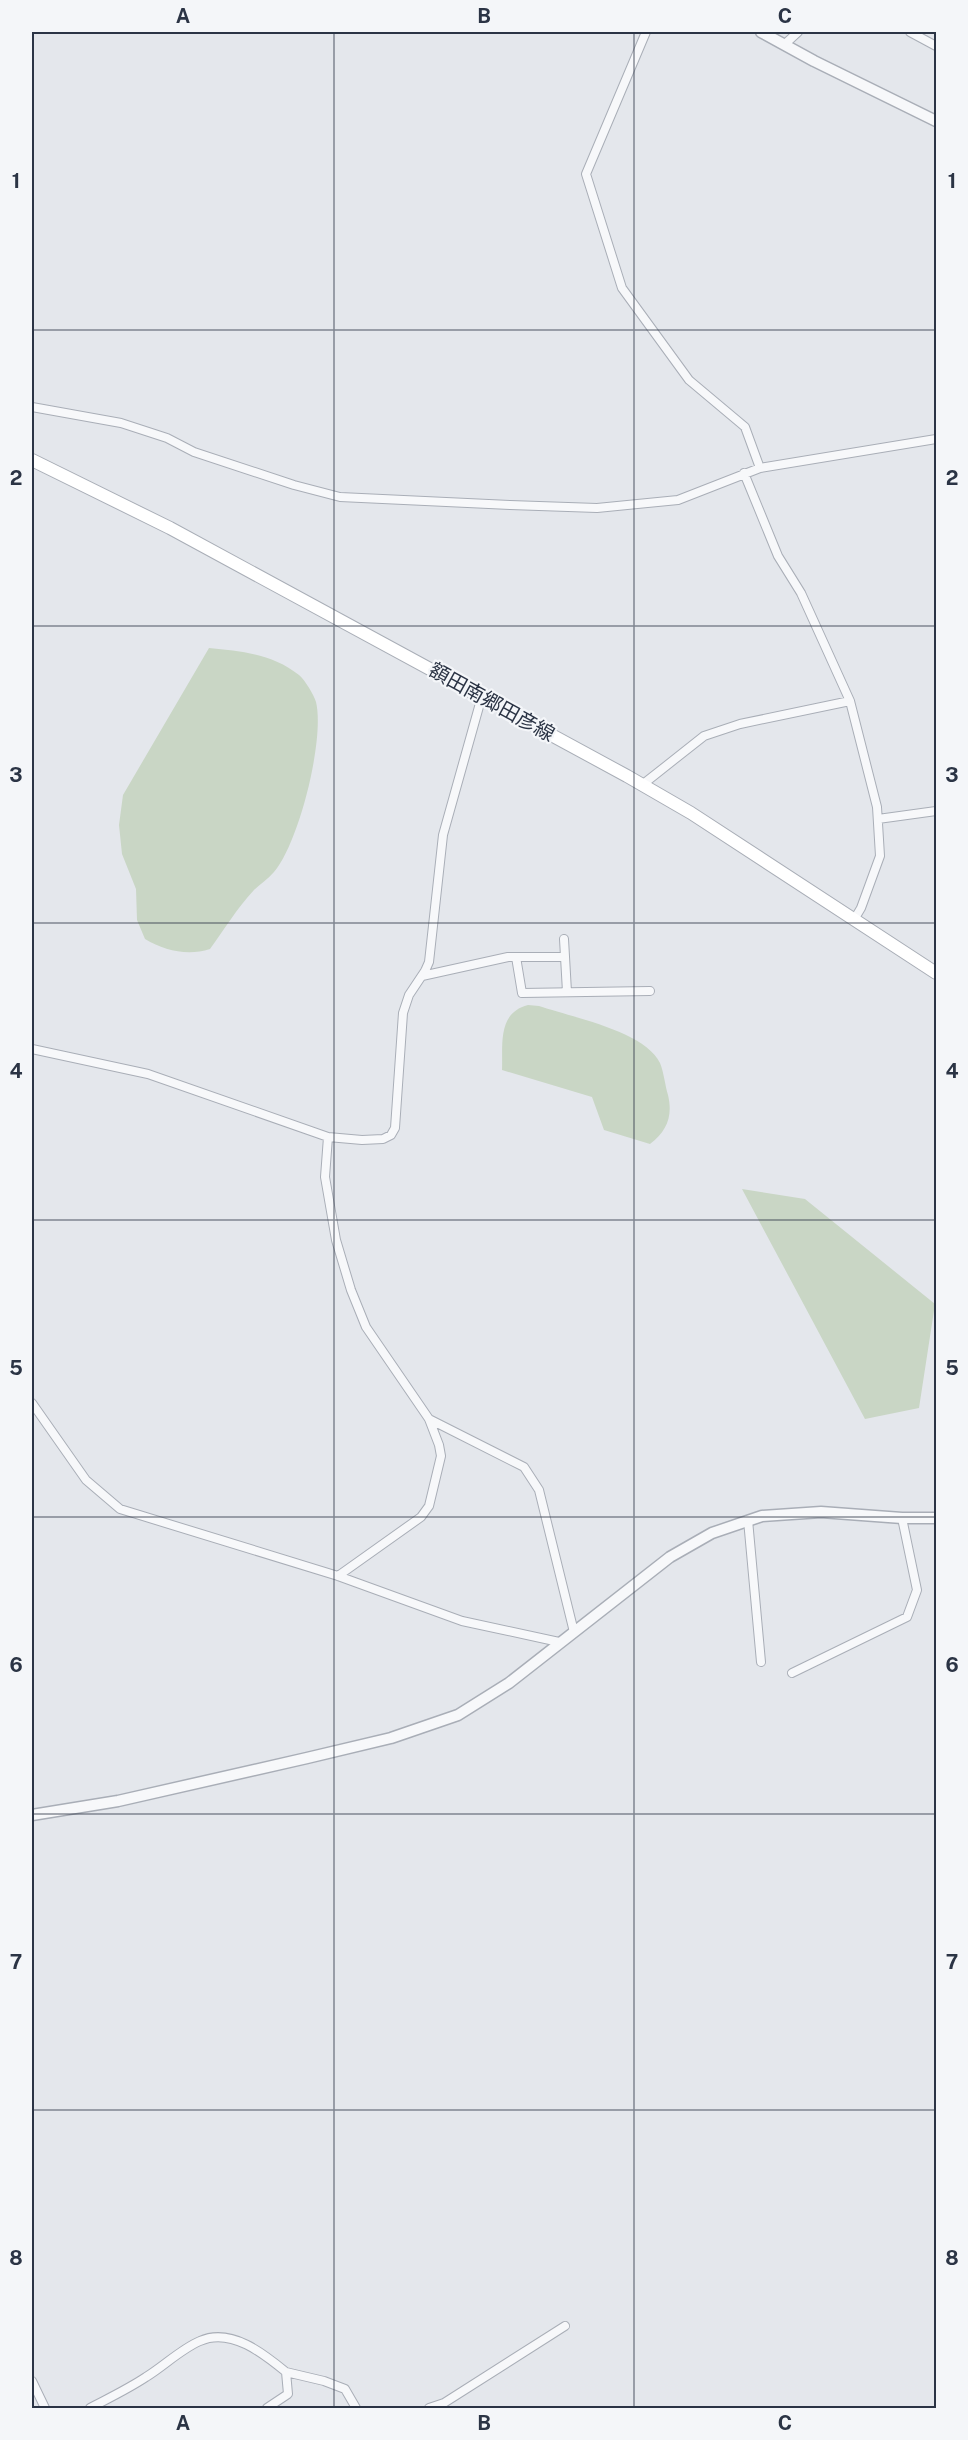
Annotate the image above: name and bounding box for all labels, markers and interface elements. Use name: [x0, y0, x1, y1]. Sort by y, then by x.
text: A: [176, 4, 190, 28]
text: B: [477, 4, 491, 28]
text: C: [778, 4, 792, 28]
text: 1: [12, 169, 20, 193]
text: 1: [948, 169, 956, 193]
text: 2: [10, 466, 22, 490]
text: 2: [946, 466, 958, 490]
street label: 額田南郷田彦線: [425, 658, 559, 746]
text: 3: [9, 763, 23, 787]
text: 3: [945, 763, 959, 787]
text: 4: [9, 1059, 23, 1083]
text: 4: [945, 1059, 959, 1083]
text: 5: [9, 1356, 23, 1380]
text: 5: [945, 1356, 959, 1380]
text: 6: [9, 1653, 23, 1677]
text: 6: [945, 1653, 959, 1677]
text: 7: [10, 1950, 22, 1974]
text: 7: [946, 1950, 958, 1974]
text: 8: [9, 2246, 23, 2270]
text: 8: [945, 2246, 959, 2270]
text: A: [176, 2411, 190, 2435]
text: B: [477, 2411, 491, 2435]
text: C: [778, 2411, 792, 2435]

